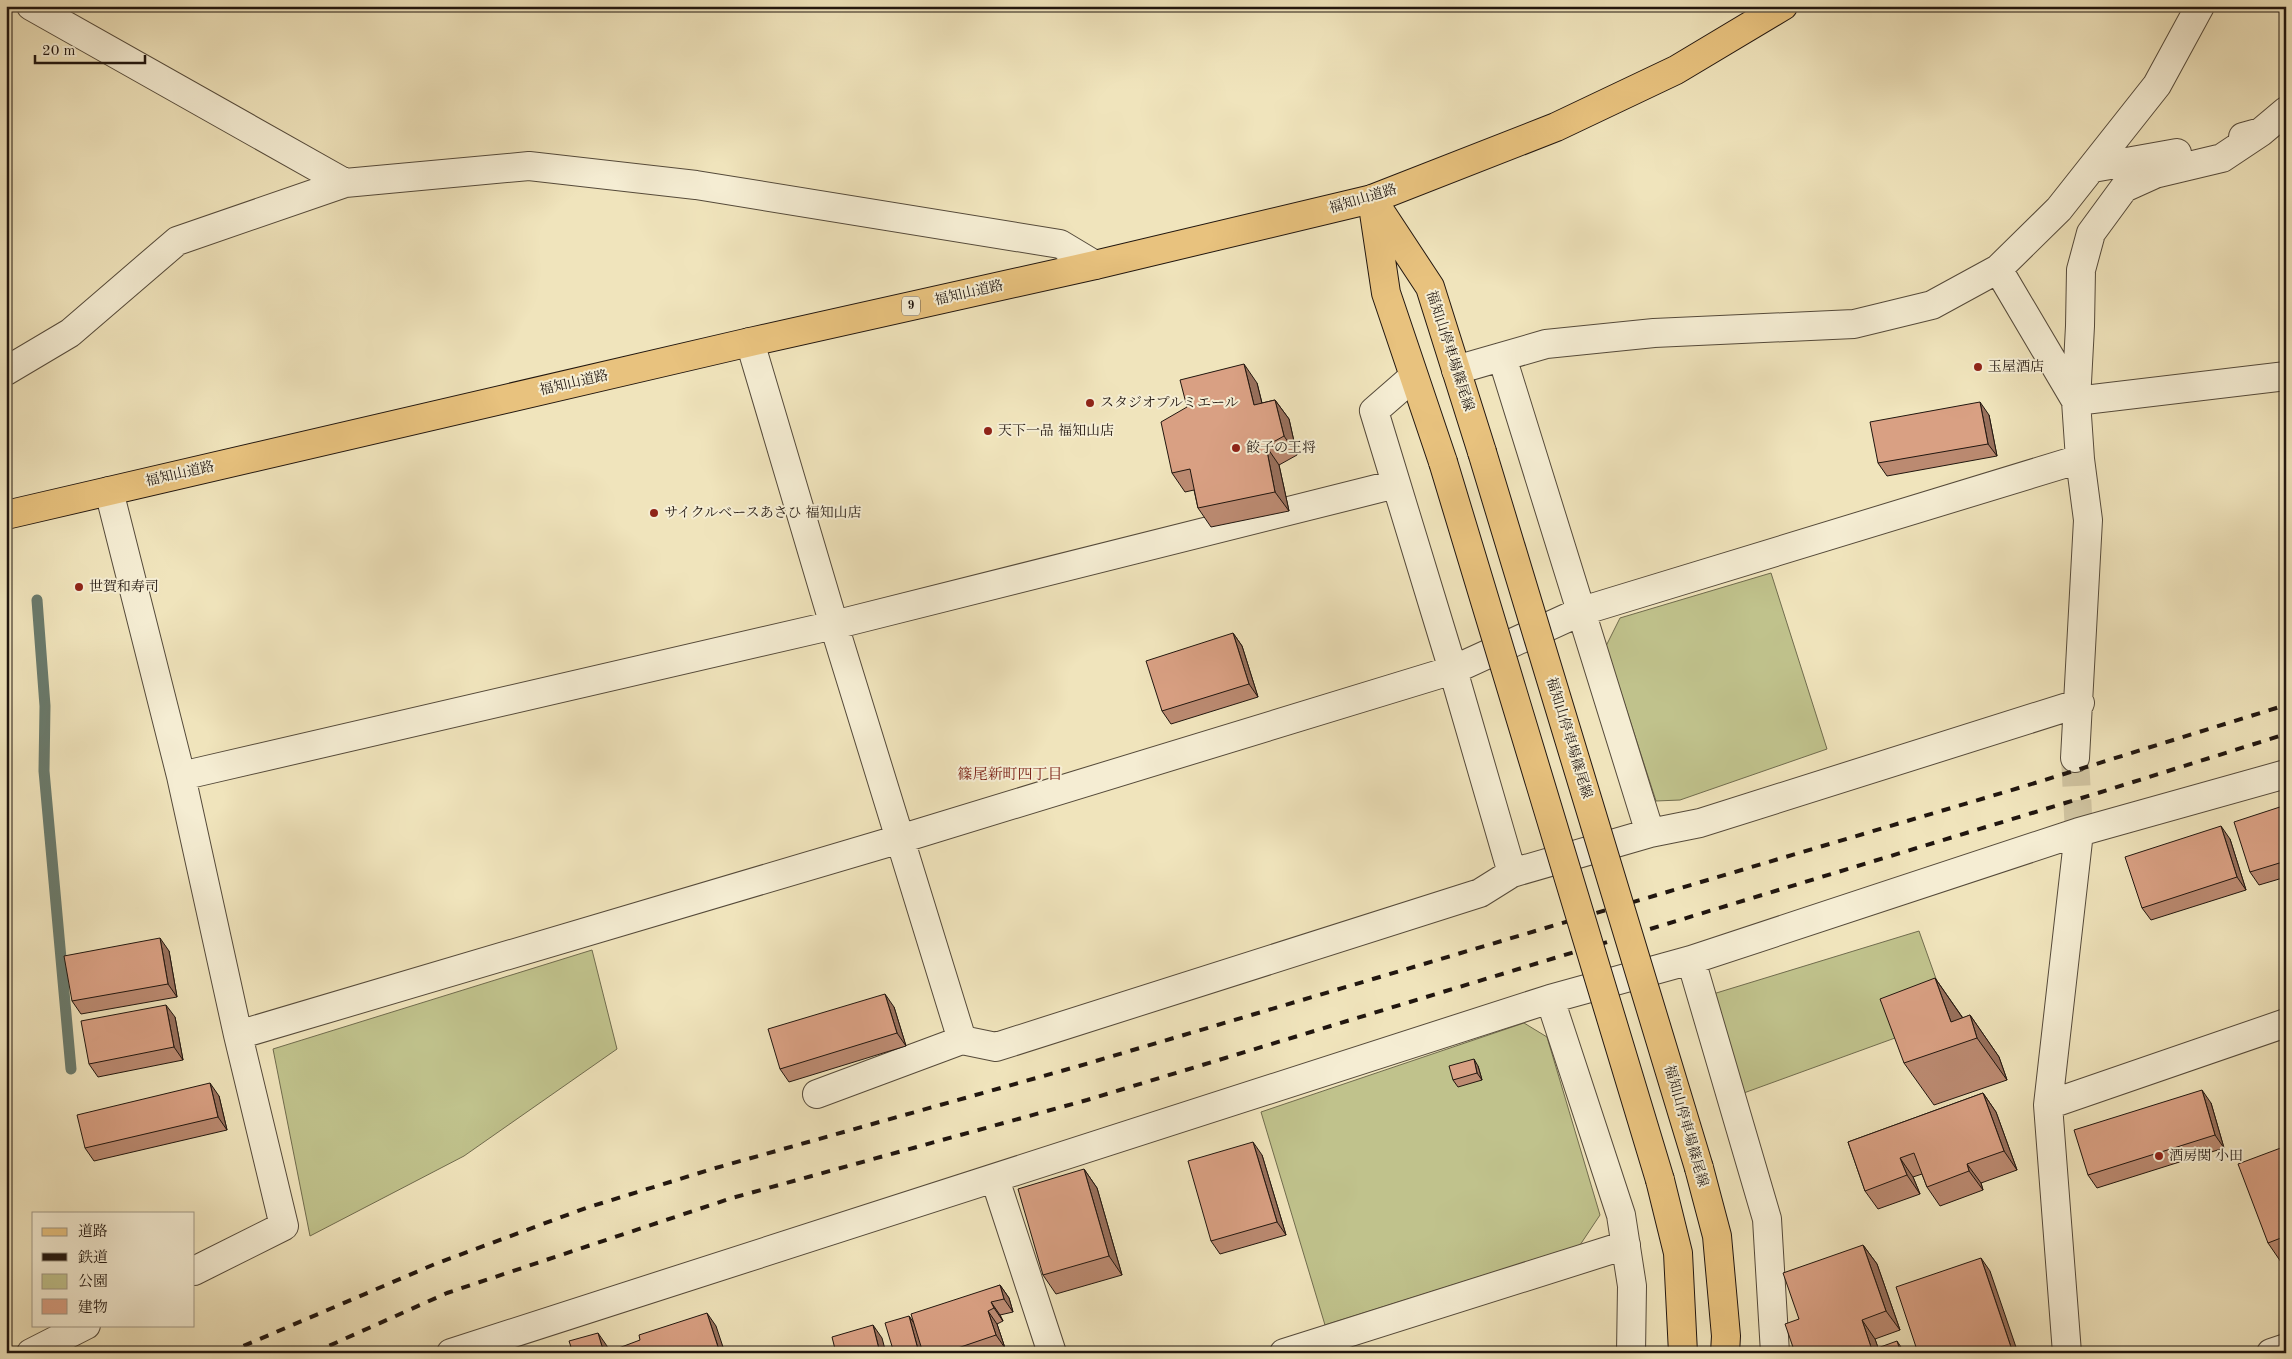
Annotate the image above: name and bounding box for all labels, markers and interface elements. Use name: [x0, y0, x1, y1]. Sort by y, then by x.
scale bar: [35, 32, 145, 64]
text: 20 m: [42, 44, 76, 59]
street label: 福知山道路: [1327, 181, 1399, 216]
street label: 福知山道路: [933, 277, 1005, 308]
street label: 福知山停車場篠尾線: [1424, 289, 1477, 413]
road number: 9: [902, 296, 920, 316]
place label: 玉屋酒店: [1988, 359, 2044, 374]
marker: 玉屋酒店: [1972, 361, 1984, 373]
street label: 福知山道路: [538, 367, 610, 398]
place label: スタジオプルミエール: [1100, 395, 1239, 410]
marker: スタジオプルミエール: [1084, 397, 1096, 409]
place label: 天下一品 福知山店: [998, 423, 1114, 438]
marker: 天下一品 福知山店: [982, 425, 994, 437]
place label: 餃子の王将: [1246, 440, 1316, 455]
marker: 餃子の王将: [1230, 442, 1242, 454]
street label: 福知山道路: [144, 458, 216, 489]
place label: サイクルベースあさひ 福知山店: [664, 505, 862, 520]
marker: サイクルベースあさひ 福知山店: [648, 507, 660, 519]
place label: 世賀和寿司: [89, 579, 159, 594]
marker: 世賀和寿司: [73, 581, 85, 593]
street label: 福知山停車場篠尾線: [1544, 675, 1595, 800]
district label: 篠尾新町四丁目: [957, 766, 1063, 783]
street label: 福知山停車場篠尾線: [1662, 1063, 1711, 1188]
place label: 酒房関 小田: [2169, 1148, 2243, 1163]
marker: 酒房関 小田: [2153, 1150, 2165, 1162]
legend: [32, 1212, 195, 1326]
text: 道路: [78, 1223, 108, 1240]
text: 鉄道: [78, 1249, 108, 1266]
text: 公園: [78, 1273, 108, 1290]
text: 建物: [78, 1299, 108, 1316]

